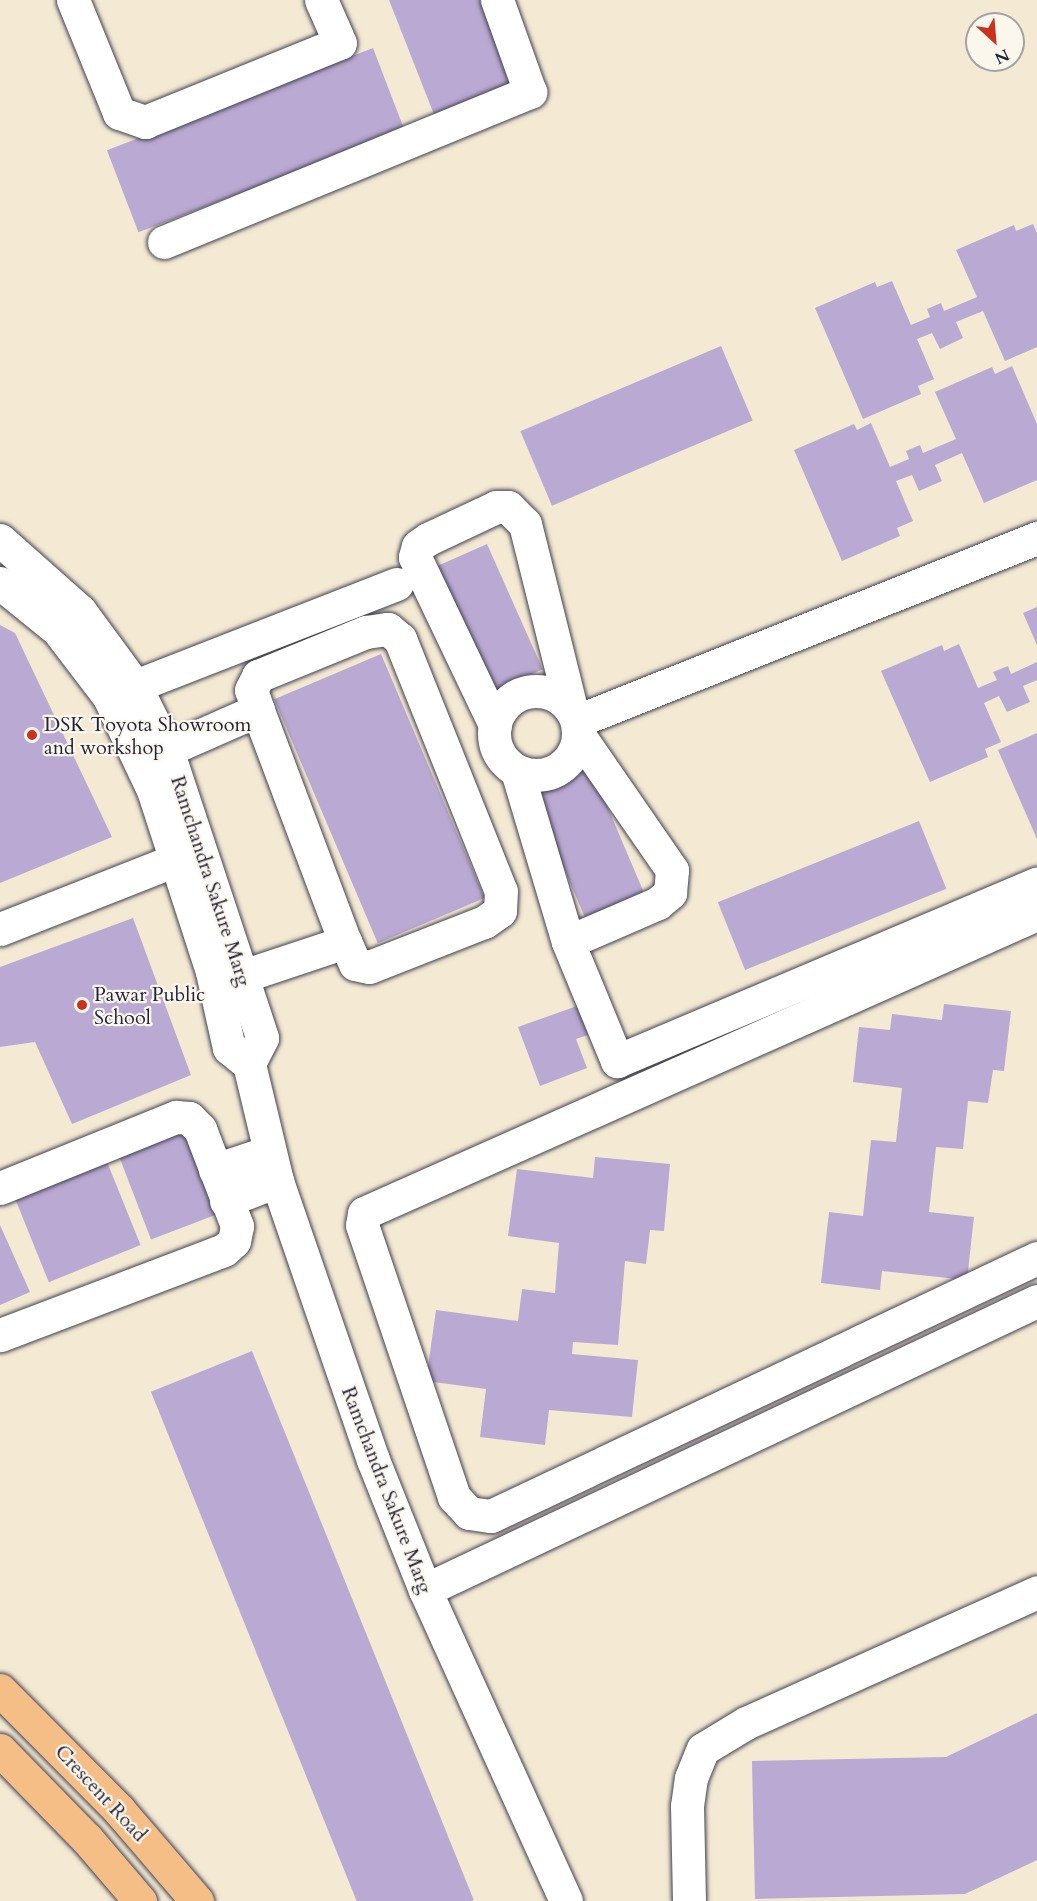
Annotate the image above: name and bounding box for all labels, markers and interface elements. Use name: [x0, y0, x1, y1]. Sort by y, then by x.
north arrow: [965, 12, 1025, 72]
text: N: [991, 43, 1013, 69]
place label: DSK Toyota Showroom and workshop: [44, 712, 251, 759]
marker: DSK Toyota Showroom and workshop: [25, 728, 39, 742]
street label: Ramchandra Sakure Marg: [166, 773, 256, 989]
place label: Pawar Public School: [94, 982, 205, 1029]
marker: Pawar Public School: [75, 998, 89, 1012]
street label: Ramchandra Sakure Marg: [336, 1383, 438, 1597]
street label: Crescent Road: [50, 1740, 152, 1846]

